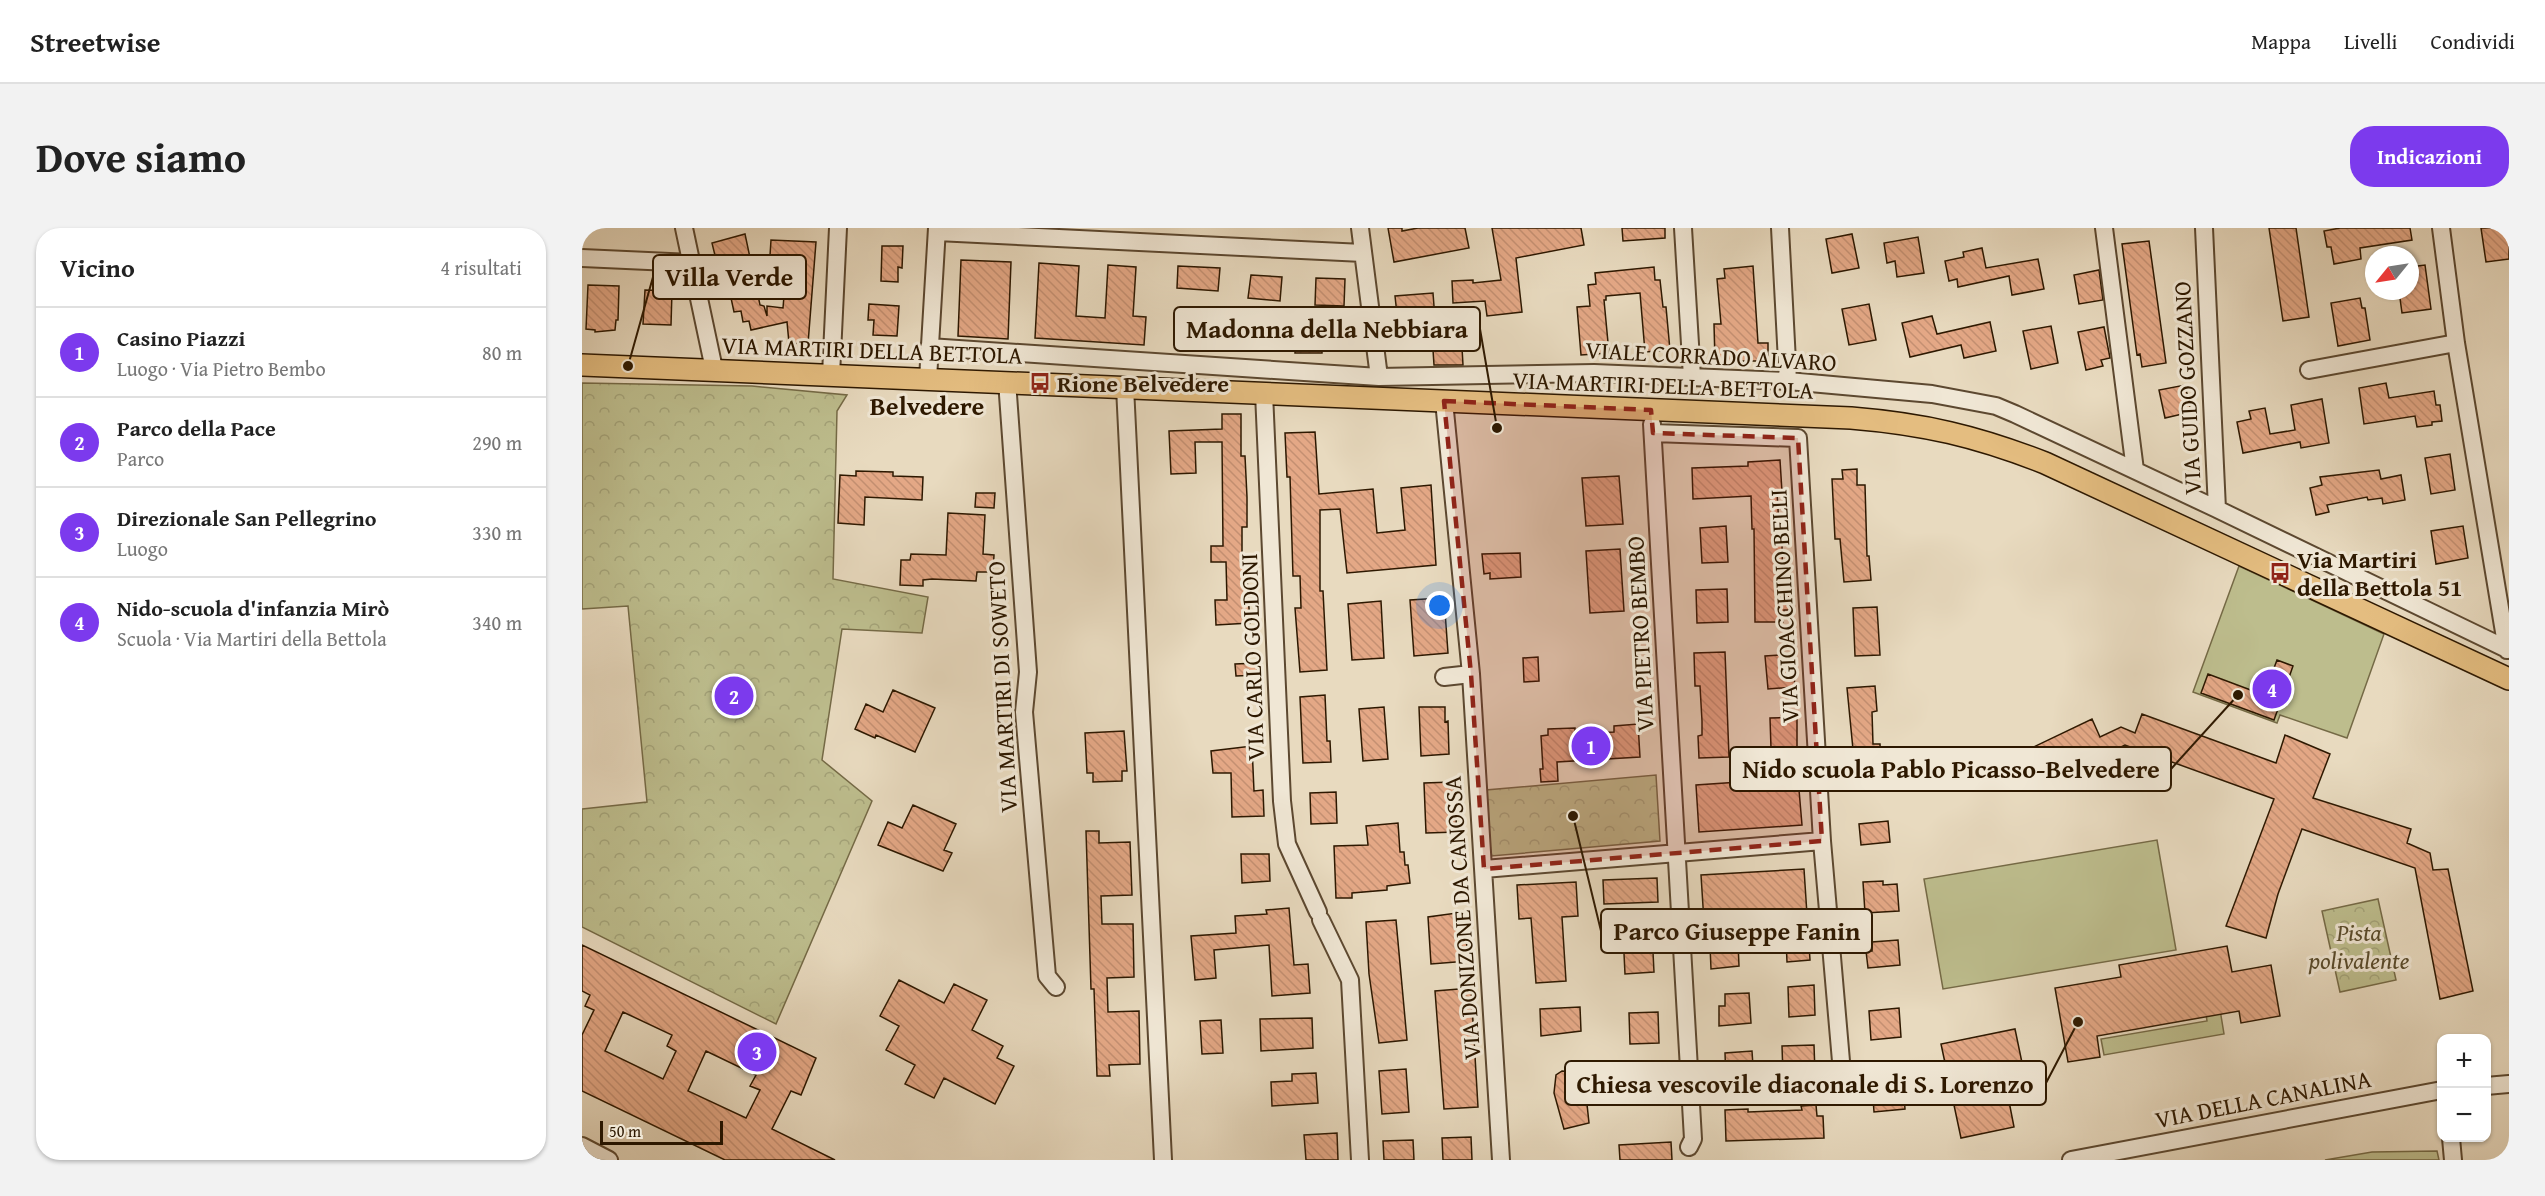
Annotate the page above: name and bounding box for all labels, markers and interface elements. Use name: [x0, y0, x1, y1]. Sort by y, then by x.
text: Streetwise: [30, 21, 160, 62]
text: Mappa: [2251, 26, 2311, 57]
text: Livelli: [2344, 26, 2398, 57]
text: Condividi: [2431, 26, 2515, 57]
text: Dove siamo: [36, 126, 246, 187]
button: Indicazioni: [2350, 126, 2509, 187]
north arrow: [2365, 246, 2419, 300]
text: Vicino: [60, 248, 135, 287]
text: 4 risultati: [441, 253, 522, 282]
callout: Villa Verde: [653, 255, 806, 299]
text: Villa Verde: [665, 257, 794, 296]
street label: VIA GUIDO GOZZANO: [2164, 280, 2210, 496]
callout: Madonna della Nebbiara: [1174, 307, 1480, 351]
text: Madonna della Nebbiara: [1186, 309, 1469, 348]
text: Casino Piazzi: [117, 322, 245, 354]
street label: VIA MARTIRI DELLA BETTOLA: [721, 327, 1024, 373]
street label: VIALE CORRADO ALVARO: [1585, 332, 1837, 380]
text: 1: [74, 338, 85, 367]
text: 80 m: [482, 338, 522, 367]
text: Luogo · Via Pietro Bembo: [117, 354, 326, 383]
street label: VIA MARTIRI DELLA BETTOLA: [1512, 362, 1815, 408]
place label: Rione Belvedere: [1057, 366, 1229, 401]
bus stop icon: Rione Belvedere: [1028, 371, 1052, 395]
district label: Belvedere: [870, 386, 984, 425]
text: Parco della Pace: [117, 412, 276, 444]
text: 2: [74, 428, 85, 457]
text: 290 m: [472, 428, 522, 457]
text: Parco: [117, 444, 164, 473]
street label: VIA GIOACCHINO BELLI: [1760, 488, 1808, 724]
text: Direzionale San Pellegrino: [117, 502, 376, 534]
text: 3: [74, 518, 85, 547]
text: 330 m: [472, 518, 522, 547]
text: Luogo: [117, 534, 168, 563]
street label: VIA PIETRO BEMBO: [1617, 535, 1663, 733]
place label: Via Martiri della Bettola 51: [2297, 542, 2463, 605]
street label: VIA CARLO GOLDONI: [1231, 553, 1273, 761]
street label: VIA MARTIRI DI SOWETO: [978, 560, 1026, 814]
bus stop icon: Via Martiri della Bettola 51: [2268, 561, 2292, 585]
your location: [1425, 591, 1454, 620]
text: Nido-scuola d'infanzia Mirò: [117, 592, 389, 624]
text: 4: [74, 608, 85, 637]
text: 340 m: [472, 608, 522, 637]
text: Scuola · Via Martiri della Bettola: [117, 624, 387, 653]
pin: 4: [2252, 666, 2292, 712]
pin: 2: [714, 674, 754, 718]
pin: 1: [1572, 724, 1610, 768]
callout: Nido scuola Pablo Picasso-Belvedere: [1730, 747, 2171, 791]
text: Nido scuola Pablo Picasso-Belvedere: [1742, 749, 2160, 788]
street label: VIA DONIZONE DA CANOSSA: [1435, 774, 1489, 1061]
callout: Parco Giuseppe Fanin: [1601, 909, 1872, 953]
text: Parco Giuseppe Fanin: [1614, 911, 1861, 950]
park label: Pista polivalente: [2308, 915, 2410, 978]
pin: 3: [738, 1030, 777, 1074]
map controls: [2437, 1034, 2491, 1142]
button: +: [2437, 1034, 2491, 1088]
callout: Chiesa vescovile diaconale di S. Lorenzo: [1565, 1061, 2046, 1105]
street label: VIA DELLA CANALINA: [2152, 1061, 2374, 1137]
text: Chiesa vescovile diaconale di S. Lorenzo: [1576, 1064, 2034, 1103]
button: −: [2437, 1088, 2491, 1142]
scale bar: [600, 1118, 723, 1146]
text: 50 m: [609, 1119, 641, 1143]

